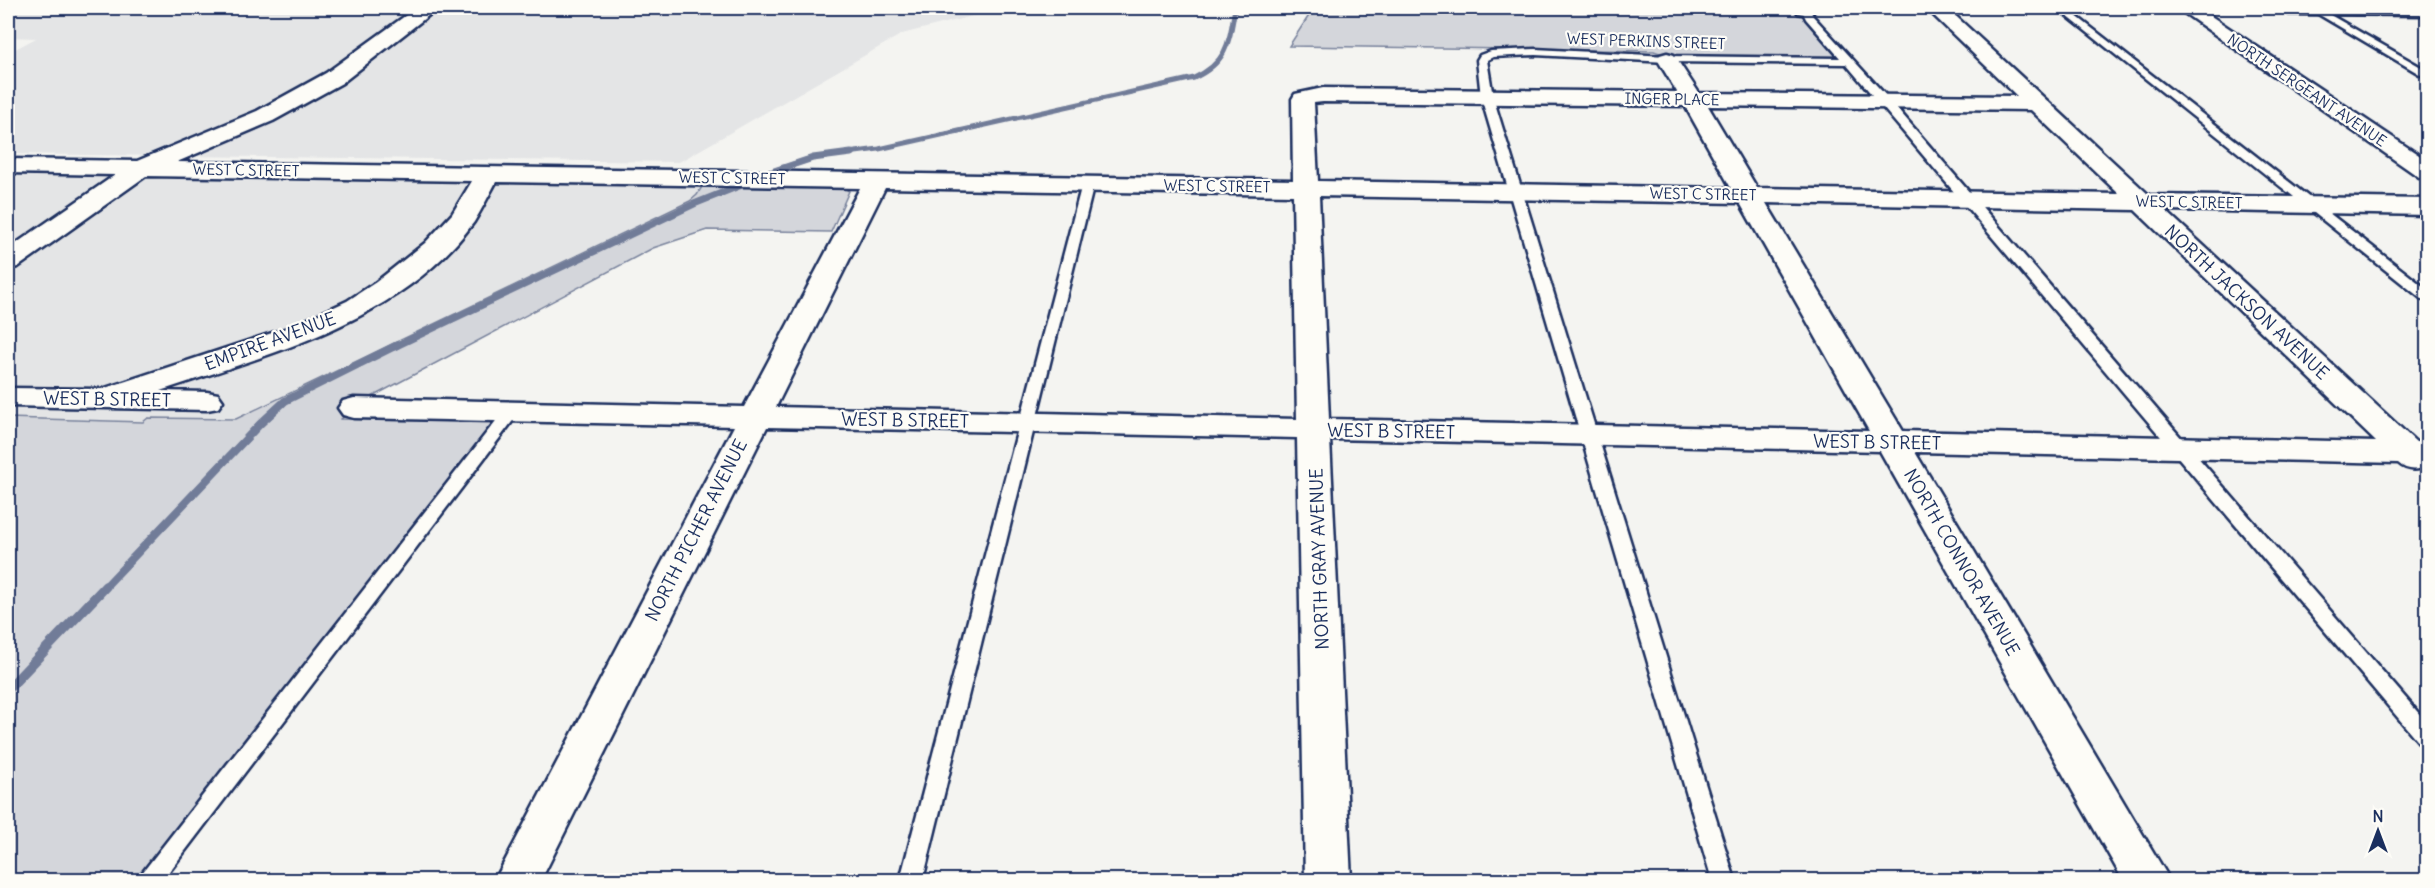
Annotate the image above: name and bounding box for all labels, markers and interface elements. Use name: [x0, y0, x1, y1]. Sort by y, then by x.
street label: WEST PERKINS STREET: [1566, 29, 1726, 53]
street label: NORTH SERGEANT AVENUE: [2224, 30, 2390, 150]
street label: INGER PLACE: [1624, 89, 1720, 109]
street label: WEST C STREET: [193, 160, 300, 180]
street label: WEST C STREET: [679, 168, 786, 188]
street label: WEST C STREET: [1164, 176, 1271, 196]
street label: WEST C STREET: [1650, 184, 1757, 204]
street label: WEST C STREET: [2136, 192, 2243, 212]
street label: NORTH JACKSON AVENUE: [2160, 220, 2334, 384]
street label: EMPIRE AVENUE: [201, 307, 339, 375]
street label: WEST B STREET: [43, 386, 171, 412]
street label: WEST B STREET: [841, 407, 969, 433]
street label: WEST B STREET: [1327, 418, 1455, 444]
street label: WEST B STREET: [1813, 429, 1941, 455]
street label: NORTH PICHER AVENUE: [640, 435, 752, 625]
street label: NORTH CONNOR AVENUE: [1899, 464, 2025, 660]
street label: NORTH GRAY AVENUE: [1304, 468, 1334, 650]
north arrow: [2348, 801, 2408, 861]
text: N: [2372, 806, 2384, 826]

